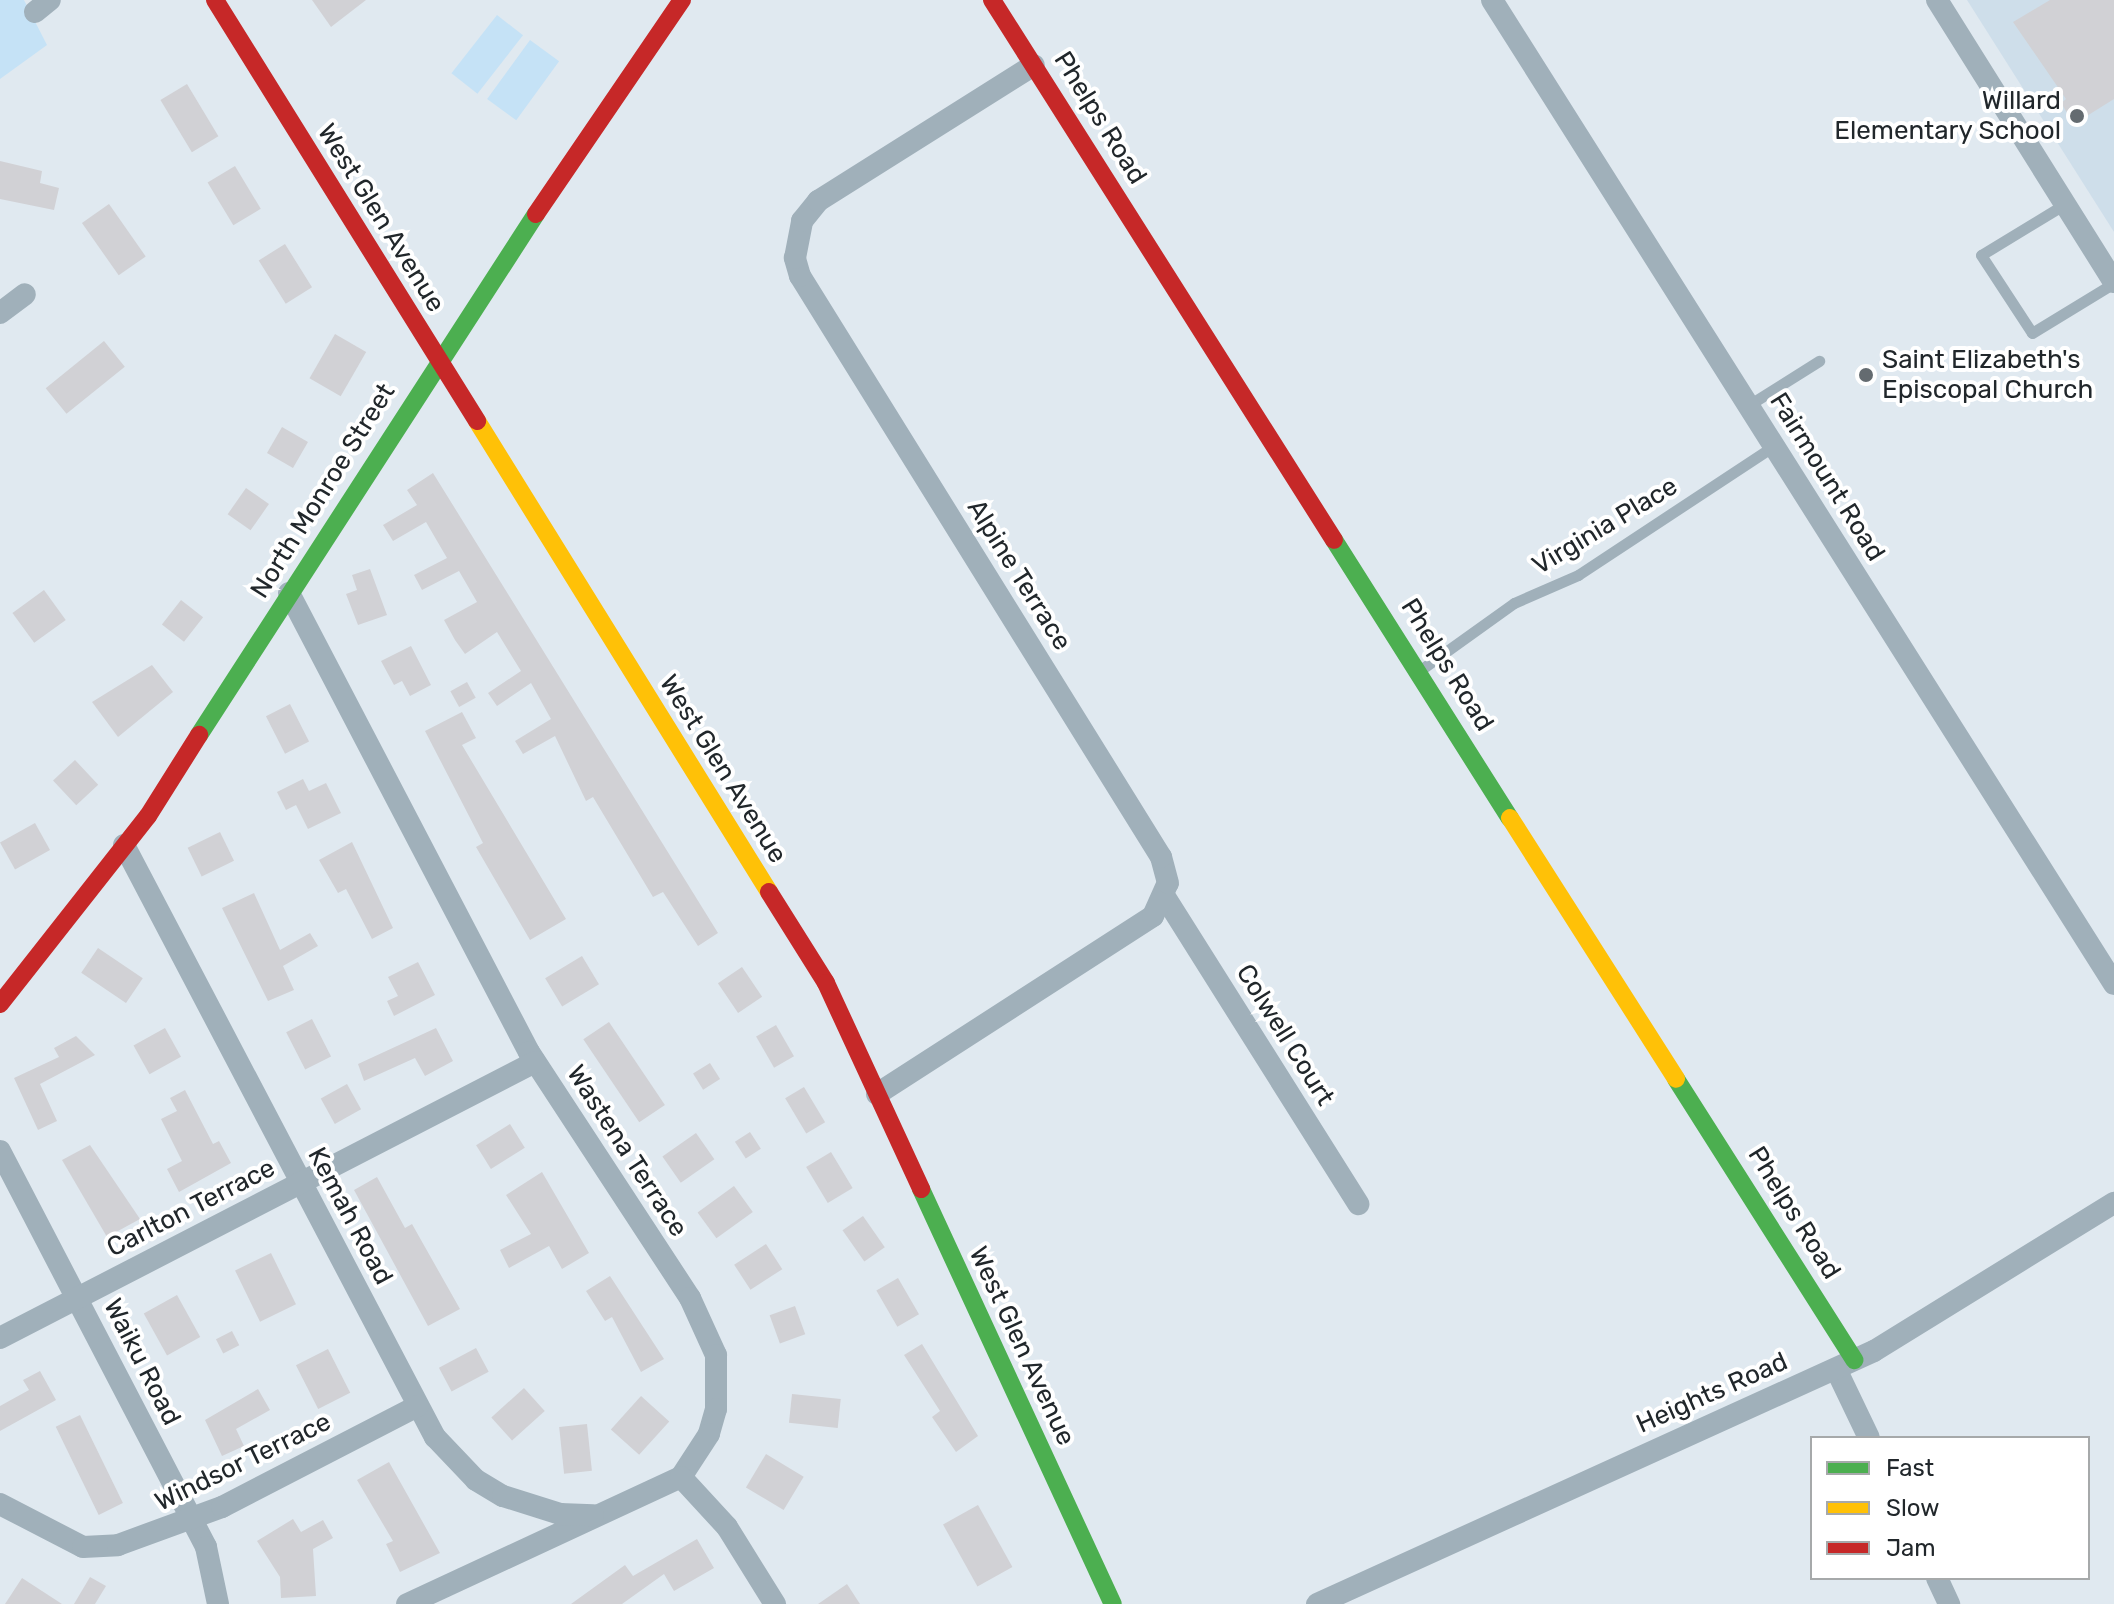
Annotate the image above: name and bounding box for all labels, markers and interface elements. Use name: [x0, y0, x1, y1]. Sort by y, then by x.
street label: Phelps Road: [1047, 46, 1153, 190]
place label: Willard Elementary School: [1833, 85, 2061, 146]
marker: Willard Elementary School: [2068, 107, 2086, 125]
street label: West Glen Avenue: [310, 118, 452, 318]
place label: Saint Elizabeth's Episcopal Church: [1882, 344, 2093, 406]
marker: Saint Elizabeth's Episcopal Church: [1857, 366, 1875, 384]
street label: North Monroe Street: [244, 378, 402, 604]
street label: Fairmount Road: [1763, 387, 1891, 567]
street label: Virginia Place: [1527, 470, 1683, 582]
street label: Alpine Terrace: [960, 494, 1078, 656]
street label: Phelps Road: [1394, 593, 1500, 737]
street label: West Glen Avenue: [652, 669, 794, 869]
street label: Colwell Court: [1229, 959, 1341, 1111]
street label: Wastena Terrace: [560, 1059, 694, 1243]
street label: Phelps Road: [1741, 1141, 1847, 1285]
street label: Kemah Road: [301, 1142, 399, 1290]
street label: Carlton Terrace: [101, 1152, 281, 1264]
street label: West Glen Avenue: [962, 1241, 1082, 1451]
street label: Waiku Road: [97, 1293, 187, 1431]
street label: Heights Road: [1632, 1346, 1792, 1440]
street label: Windsor Terrace: [150, 1406, 336, 1518]
legend: [1810, 1436, 2090, 1580]
text: Fast: [1886, 1454, 1934, 1482]
text: Slow: [1886, 1494, 1939, 1522]
text: Jam: [1886, 1534, 1936, 1562]

